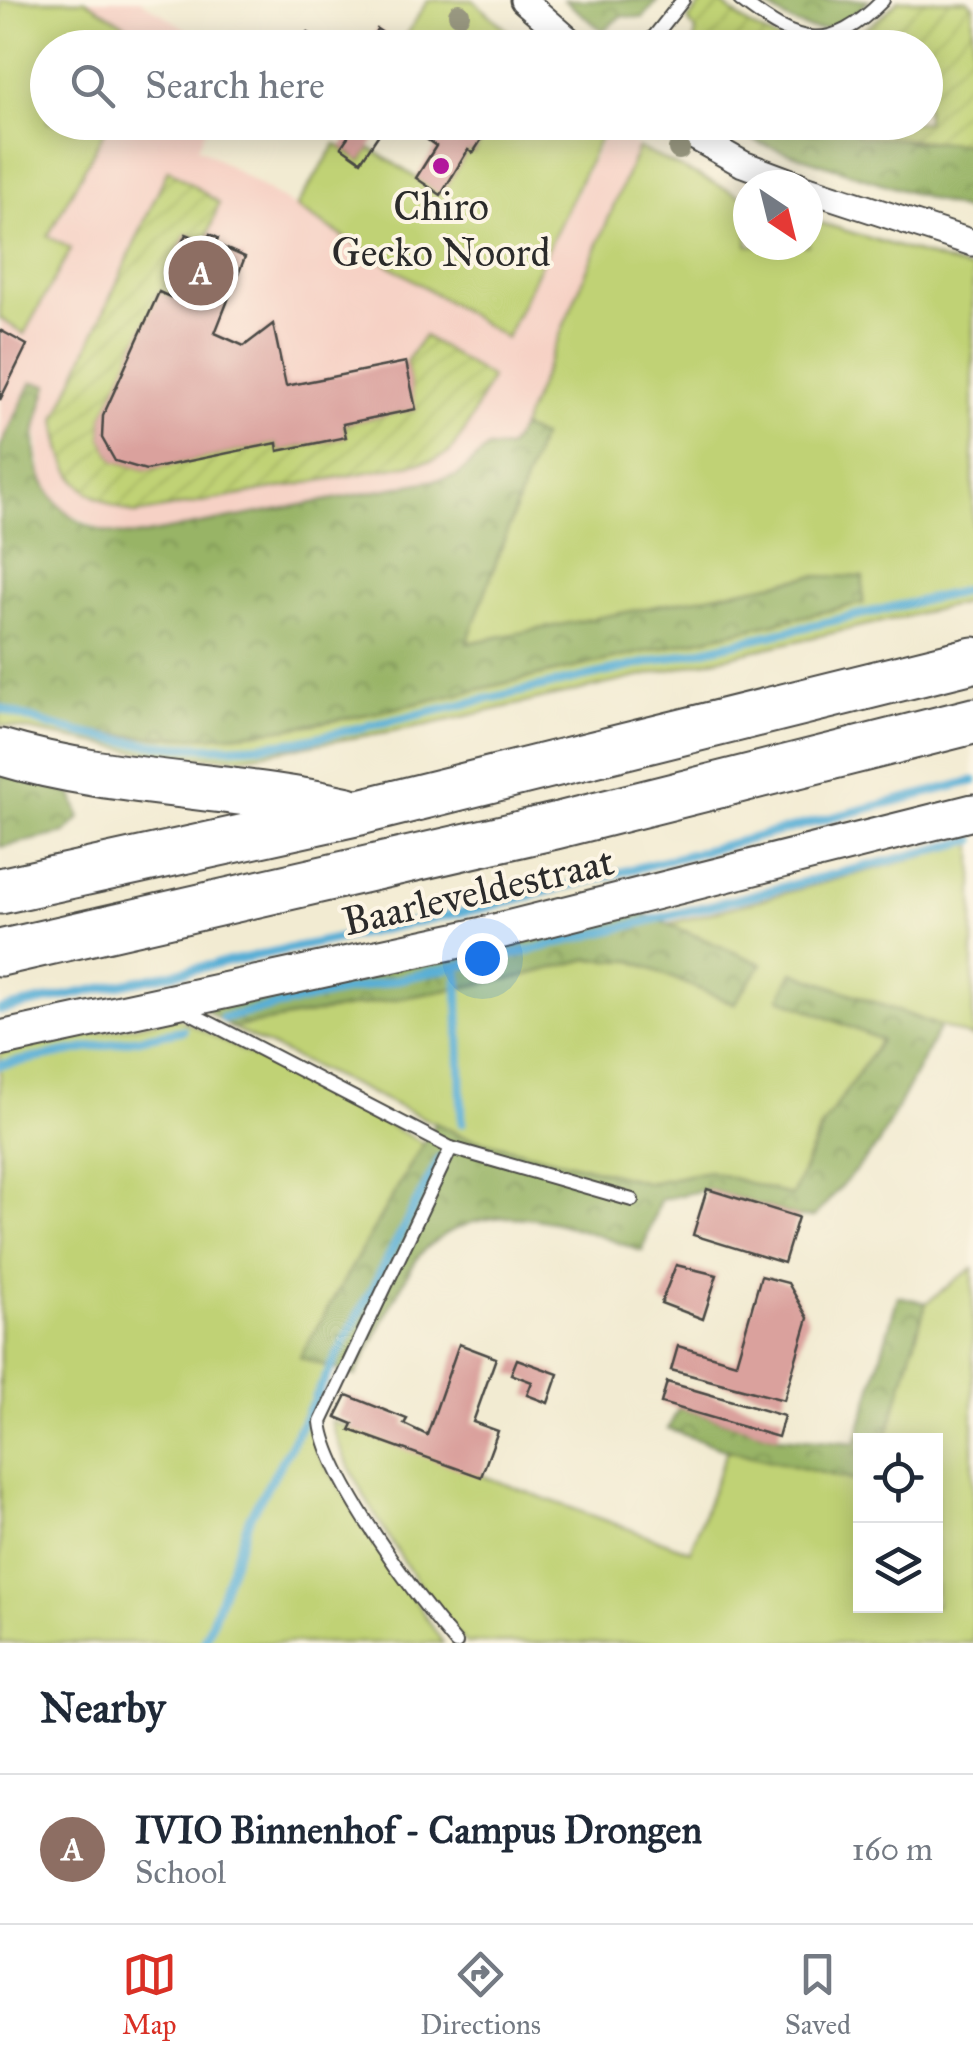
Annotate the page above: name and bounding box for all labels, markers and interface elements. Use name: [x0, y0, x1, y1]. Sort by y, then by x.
search box: [30, 30, 943, 140]
icon: search: [65, 58, 120, 113]
text: Search here: [145, 62, 325, 108]
marker: Chiro Gecko Noord: [430, 155, 452, 177]
north arrow: [733, 170, 823, 260]
place label: Chiro Gecko Noord: [332, 182, 550, 277]
pin: A: [168, 236, 234, 310]
street label: Baarleveldestraat: [338, 836, 618, 946]
your location: [457, 933, 508, 984]
map controls: [853, 1433, 943, 1613]
button: locate: [853, 1433, 943, 1523]
button: layers: [853, 1523, 943, 1613]
text: Nearby: [40, 1682, 165, 1734]
text: IVIO Binnenhof - Campus Drongen: [135, 1807, 702, 1853]
text: A: [62, 1830, 83, 1869]
text: 160 m: [852, 1830, 933, 1869]
text: School: [135, 1853, 226, 1892]
tab: Map: [122, 1947, 177, 2042]
tab: Directions: [420, 1947, 541, 2042]
tab: Saved: [785, 1947, 851, 2042]

